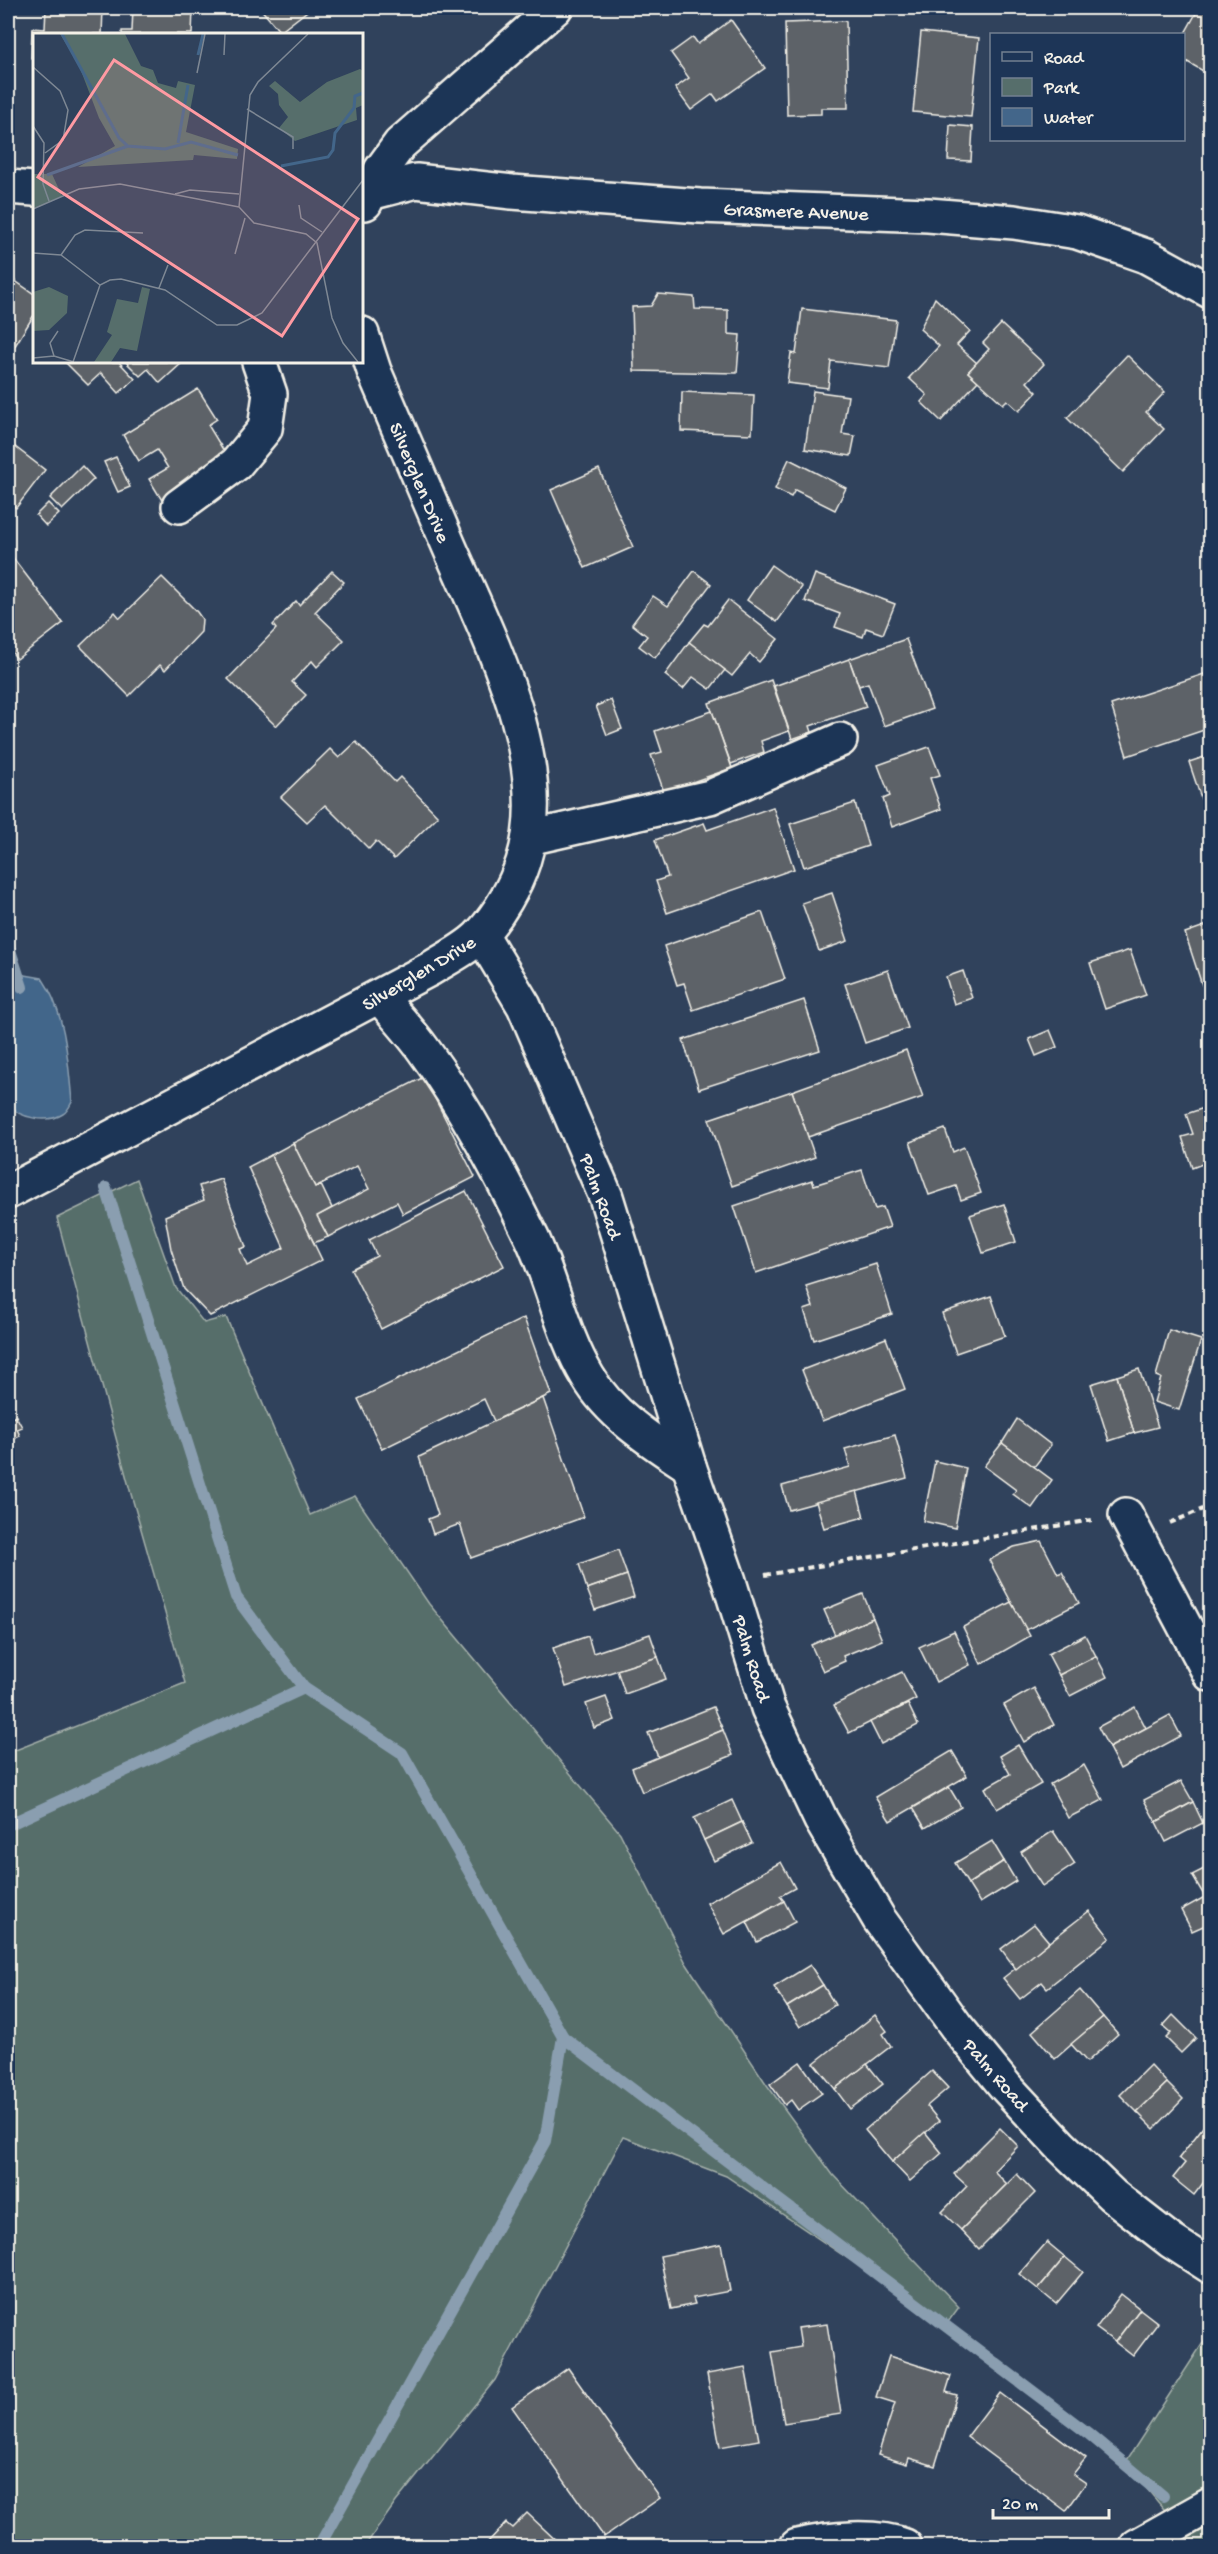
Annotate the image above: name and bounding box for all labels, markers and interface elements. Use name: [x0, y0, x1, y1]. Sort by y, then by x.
inset map: [33, 33, 363, 363]
legend: [990, 33, 1185, 141]
text: Road: [1044, 49, 1085, 70]
text: Park: [1043, 79, 1080, 100]
text: Water: [1044, 109, 1094, 130]
street label: Grasmere Avenue: [723, 199, 869, 228]
street label: Silverglen Drive: [382, 420, 454, 547]
street label: Silverglen Drive: [359, 932, 481, 1018]
street label: Palm Road: [572, 1150, 626, 1245]
street label: Palm Road: [725, 1612, 774, 1707]
street label: Palm Road: [956, 2034, 1034, 2119]
scale bar: [993, 2482, 1108, 2520]
text: 20 m: [1002, 2495, 1038, 2516]

